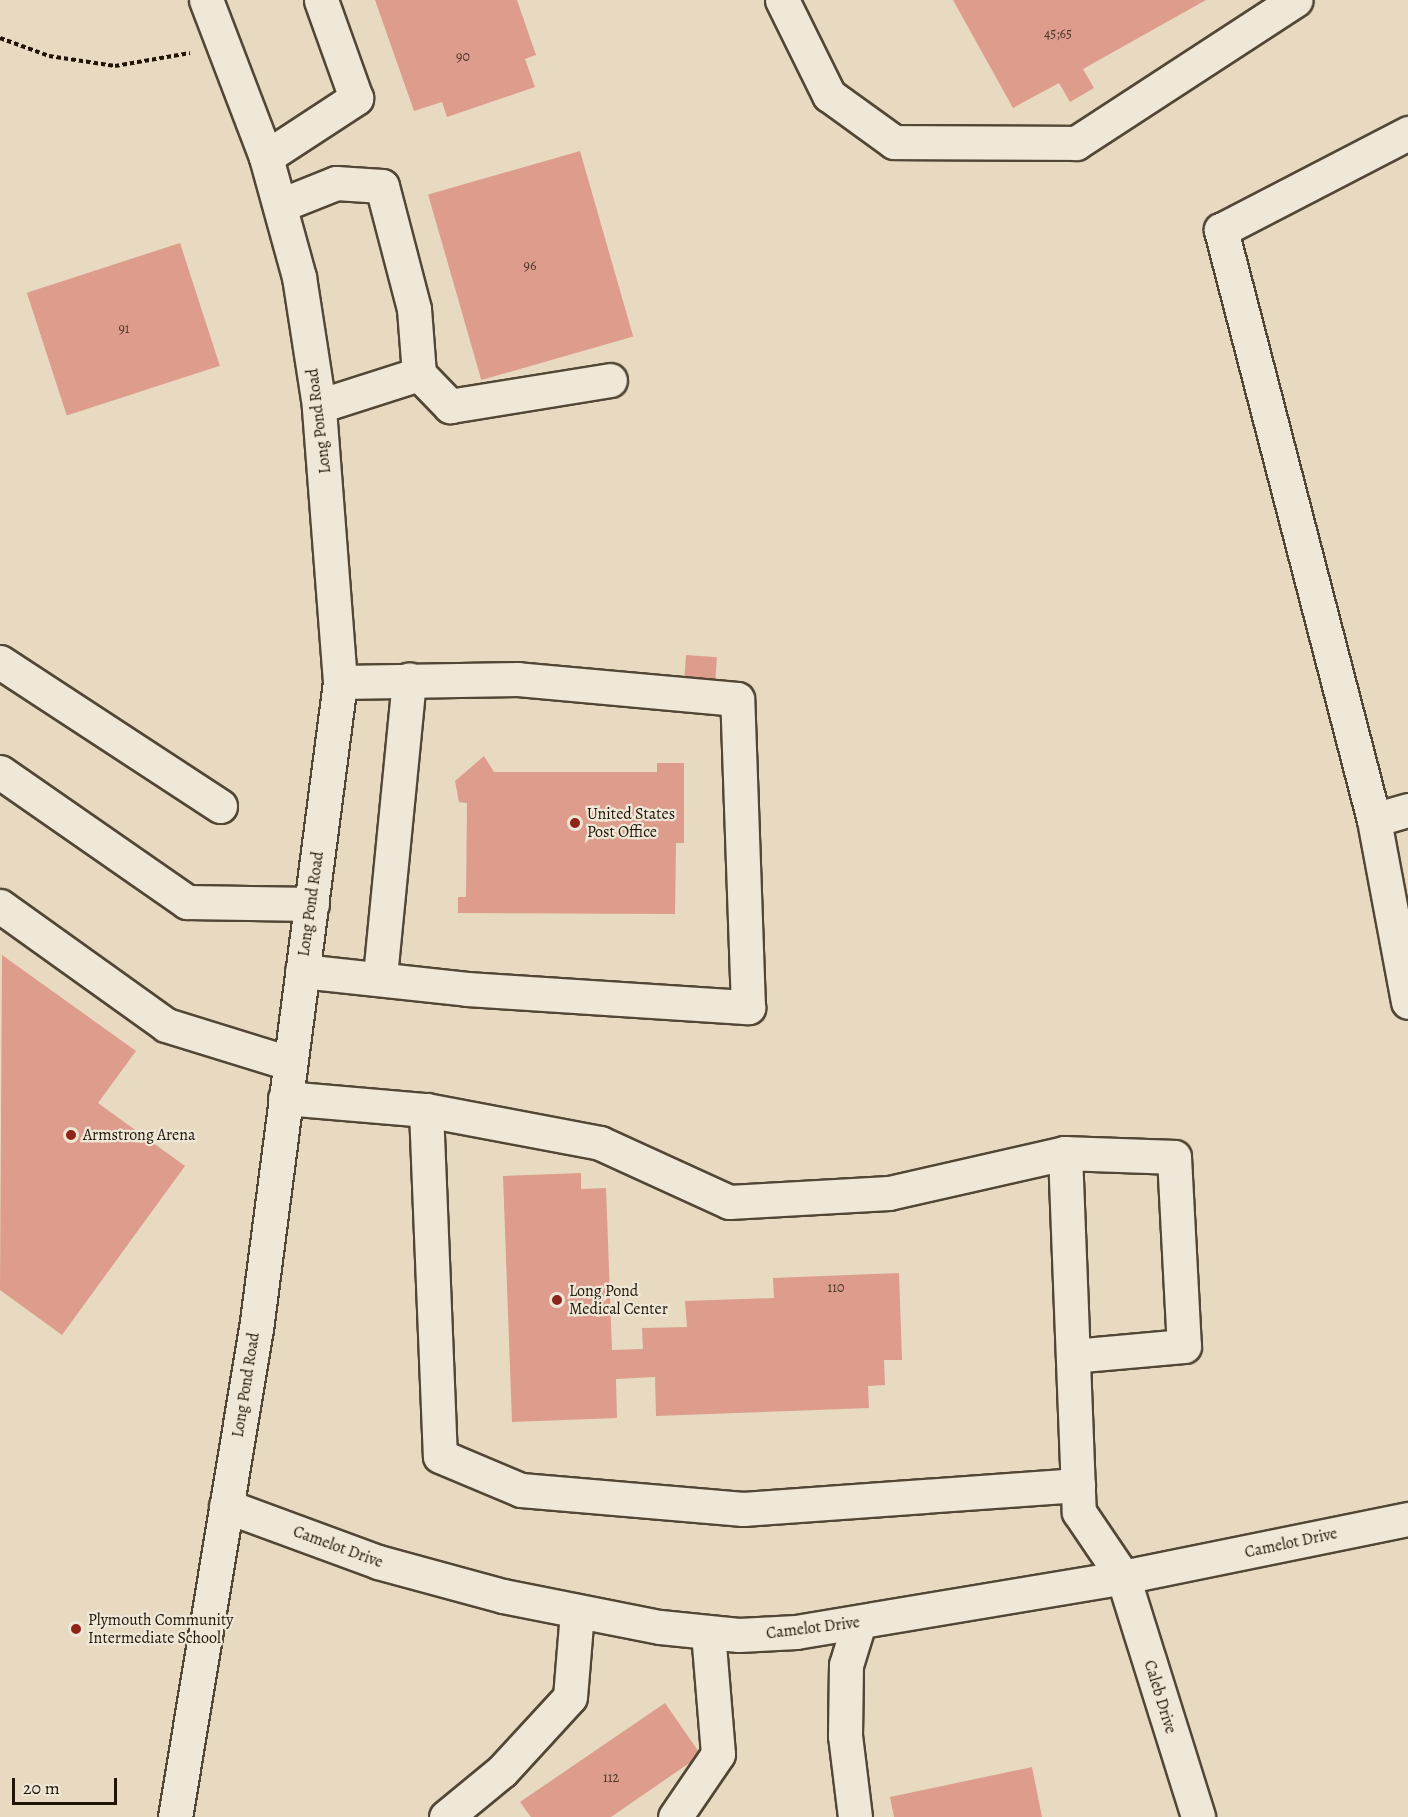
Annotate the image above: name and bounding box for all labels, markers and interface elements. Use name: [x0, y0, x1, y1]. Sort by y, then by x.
house number: 45;65: [1044, 26, 1072, 42]
house number: 90: [456, 49, 470, 65]
house number: 96: [524, 258, 536, 274]
house number: 91: [118, 321, 130, 337]
street label: Long Pond Road: [303, 367, 335, 475]
place label: United States Post Office: [587, 804, 675, 842]
marker: United States Post Office: [568, 816, 582, 830]
street label: Long Pond Road: [294, 850, 328, 958]
place label: Armstrong Arena: [83, 1125, 195, 1145]
marker: Armstrong Arena: [64, 1128, 78, 1142]
house number: 110: [827, 1280, 845, 1296]
place label: Long Pond Medical Center: [569, 1281, 668, 1319]
marker: Long Pond Medical Center: [550, 1293, 564, 1307]
street label: Long Pond Road: [228, 1331, 264, 1439]
street label: Camelot Drive: [290, 1522, 386, 1572]
street label: Camelot Drive: [1243, 1524, 1339, 1562]
place label: Plymouth Community Intermediate School: [88, 1610, 233, 1648]
street label: Camelot Drive: [765, 1613, 861, 1643]
marker: Plymouth Community Intermediate School: [69, 1622, 83, 1636]
street label: Caleb Drive: [1140, 1658, 1180, 1736]
scale bar: [15, 1766, 120, 1804]
house number: 112: [603, 1770, 619, 1786]
text: 20 m: [23, 1776, 60, 1800]

